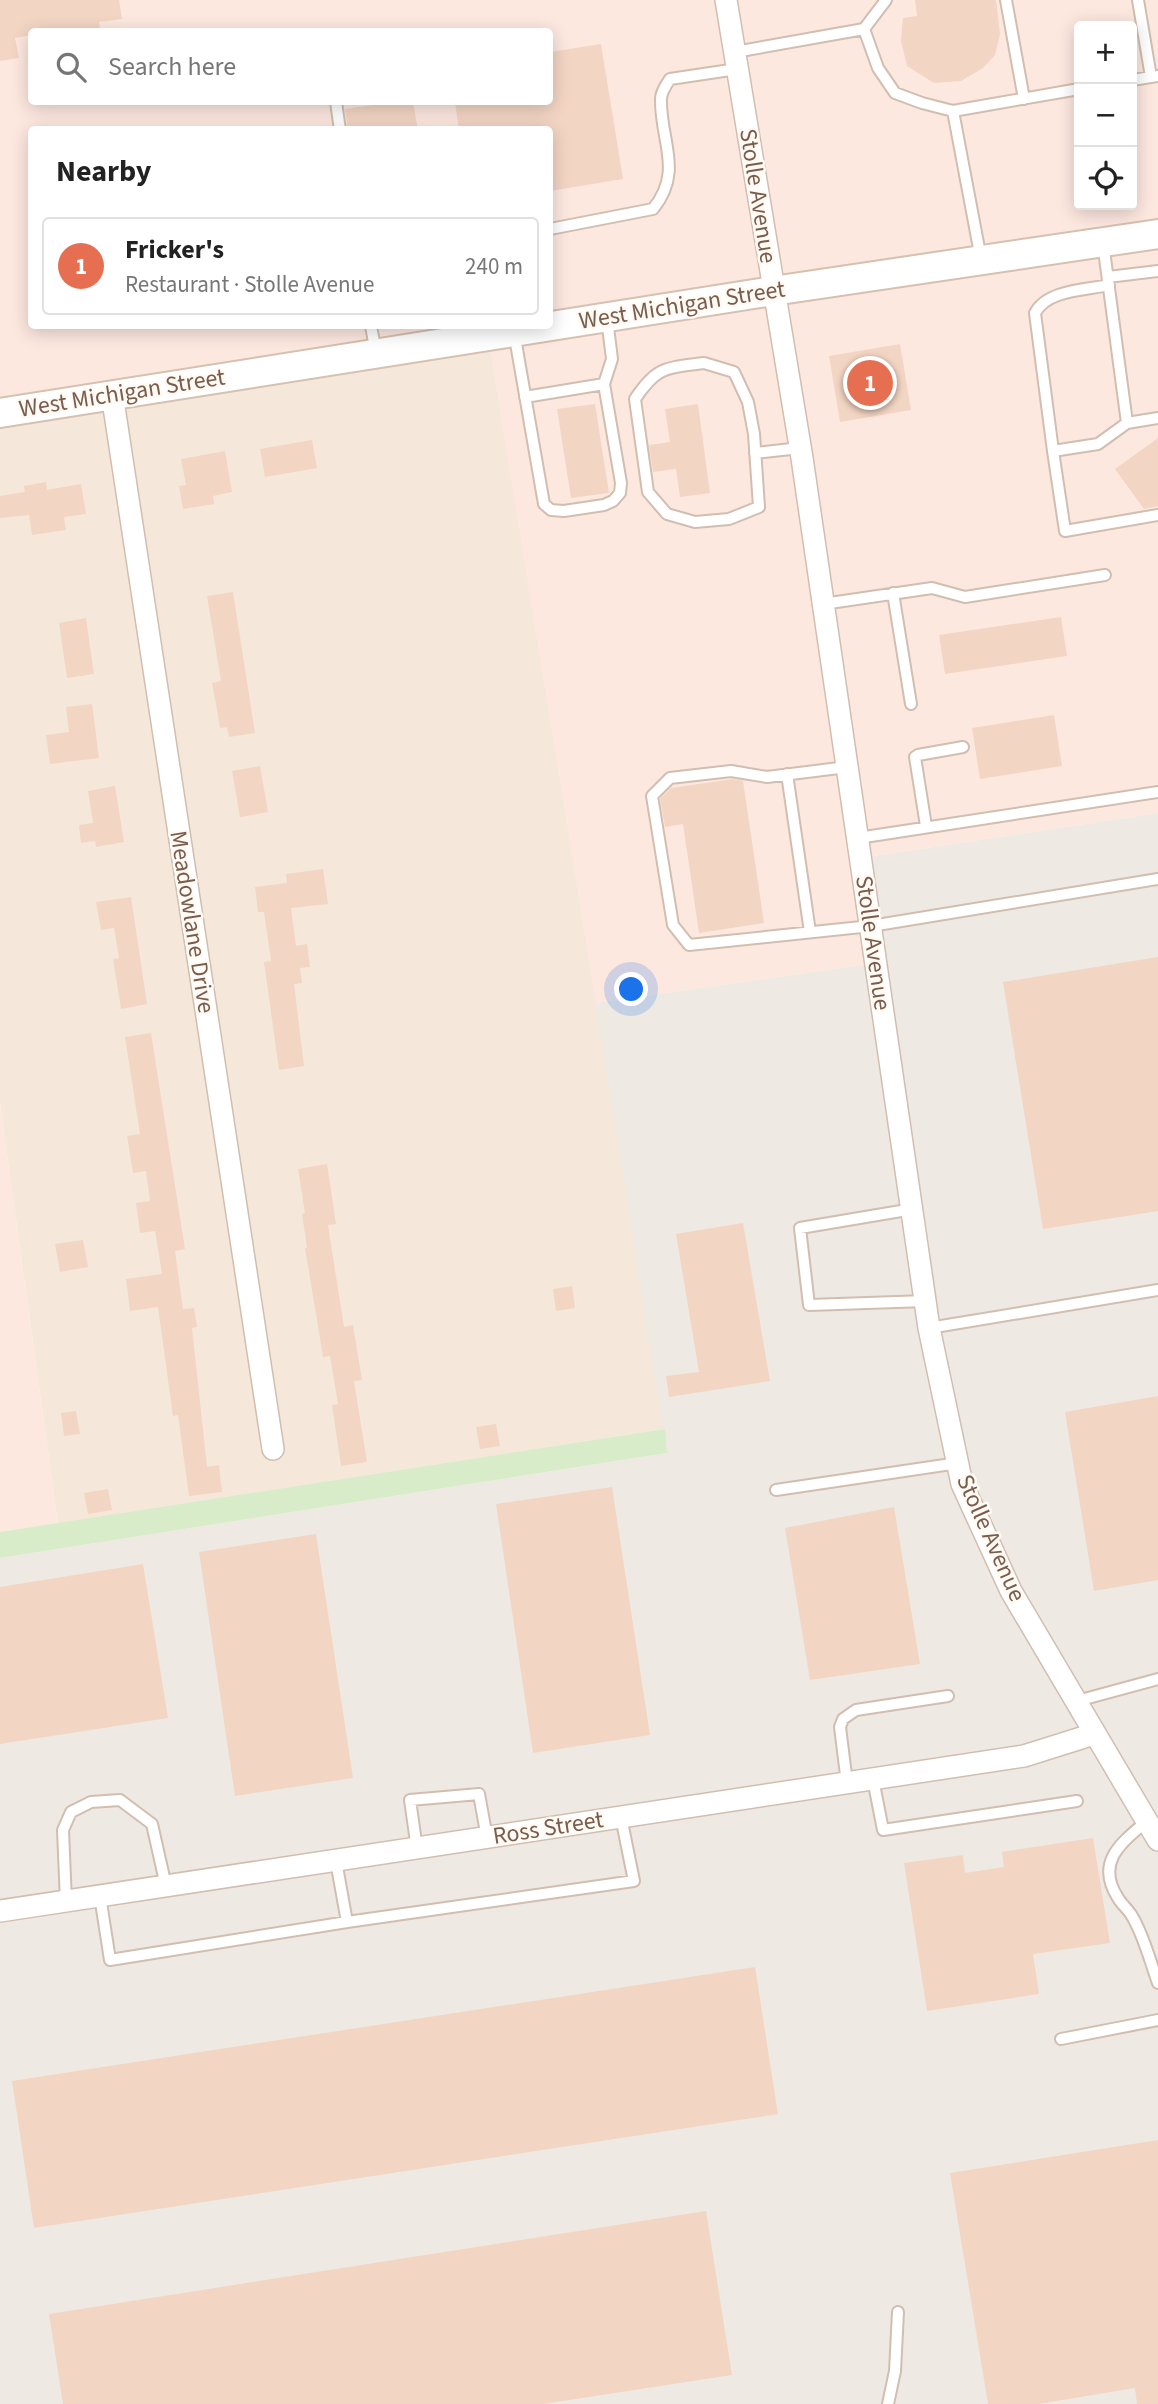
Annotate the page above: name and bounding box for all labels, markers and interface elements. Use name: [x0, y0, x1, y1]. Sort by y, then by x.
map controls: [1074, 21, 1137, 210]
button: +: [1074, 21, 1137, 84]
search box: [28, 28, 553, 105]
icon: search: [52, 48, 90, 86]
text: Search here: [108, 48, 236, 85]
button: −: [1074, 84, 1137, 147]
street label: Stolle Avenue: [730, 126, 786, 266]
button: locate: [1074, 147, 1137, 210]
text: Nearby: [56, 150, 151, 193]
text: Fricker's: [125, 231, 224, 268]
text: 1: [75, 250, 87, 283]
text: 240 m: [465, 250, 523, 283]
text: Restaurant · Stolle Avenue: [125, 268, 374, 301]
street label: West Michigan Street: [576, 271, 788, 339]
pin: 1: [847, 357, 893, 409]
street label: West Michigan Street: [16, 359, 228, 427]
street label: Meadowlane Drive: [160, 828, 224, 1016]
street label: Stolle Avenue: [846, 873, 900, 1013]
your location: [614, 972, 648, 1006]
street label: Stolle Avenue: [947, 1469, 1035, 1607]
street label: Ross Street: [490, 1802, 606, 1854]

